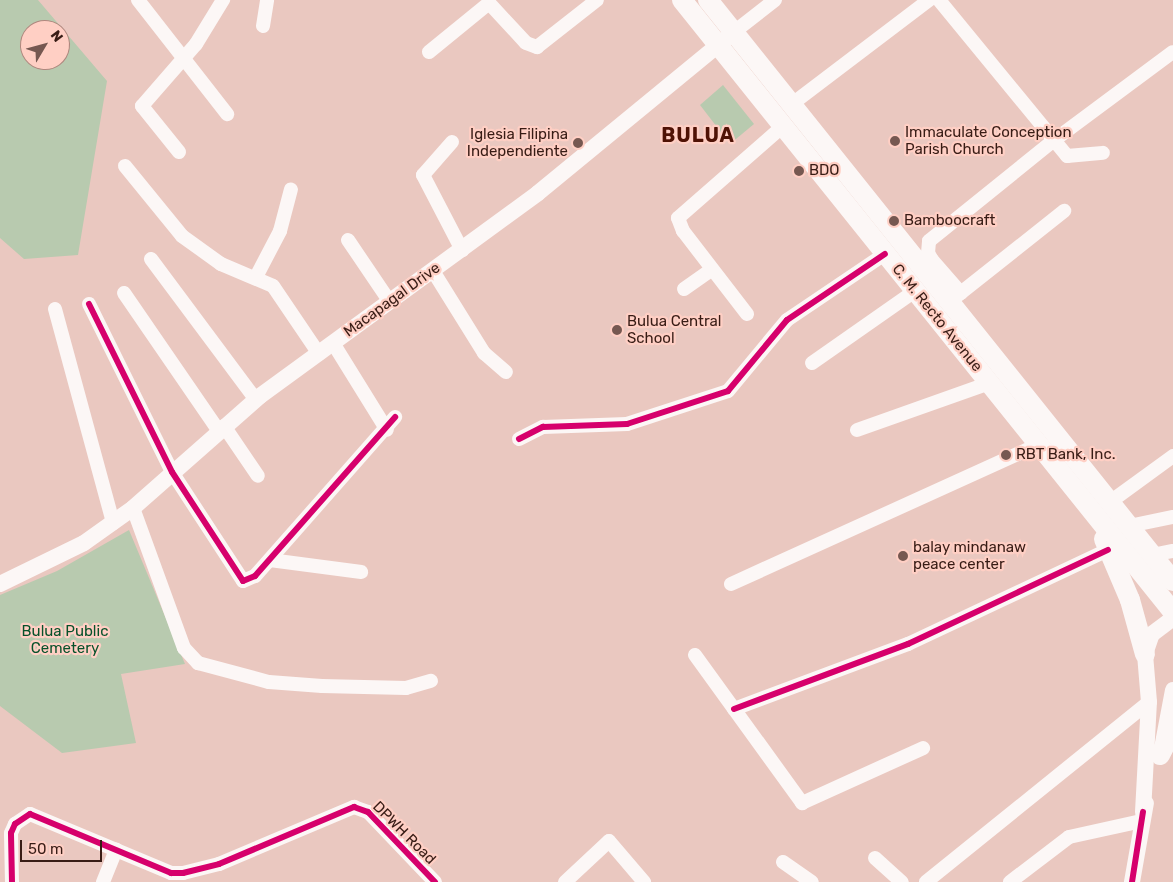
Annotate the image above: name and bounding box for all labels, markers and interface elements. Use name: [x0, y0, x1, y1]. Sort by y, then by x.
north arrow: [20, 20, 70, 70]
text: N: [47, 27, 66, 45]
district label: BULUA: [661, 123, 735, 147]
place label: Immaculate Conception Parish Church: [905, 123, 1072, 158]
place label: Iglesia Filipina Independiente: [467, 125, 568, 160]
marker: Immaculate Conception Parish Church: [889, 135, 901, 147]
marker: Iglesia Filipina Independiente: [572, 137, 584, 149]
place label: BDO: [809, 162, 840, 180]
marker: BDO: [793, 165, 805, 177]
place label: Bamboocraft: [904, 212, 995, 230]
marker: Bamboocraft: [888, 215, 900, 227]
street label: Macapagal Drive: [340, 259, 444, 341]
street label: C. M. Recto Avenue: [888, 260, 986, 376]
place label: Bulua Central School: [627, 312, 721, 347]
marker: Bulua Central School: [611, 324, 623, 336]
place label: RBT Bank, Inc.: [1016, 446, 1116, 464]
marker: RBT Bank, Inc.: [1000, 449, 1012, 461]
place label: balay mindanaw peace center: [913, 538, 1027, 573]
marker: balay mindanaw peace center: [897, 550, 909, 562]
park label: Bulua Public Cemetery: [22, 622, 108, 657]
street label: DPWH Road: [369, 798, 439, 868]
scale bar: [22, 830, 105, 862]
text: 50 m: [28, 840, 63, 858]

